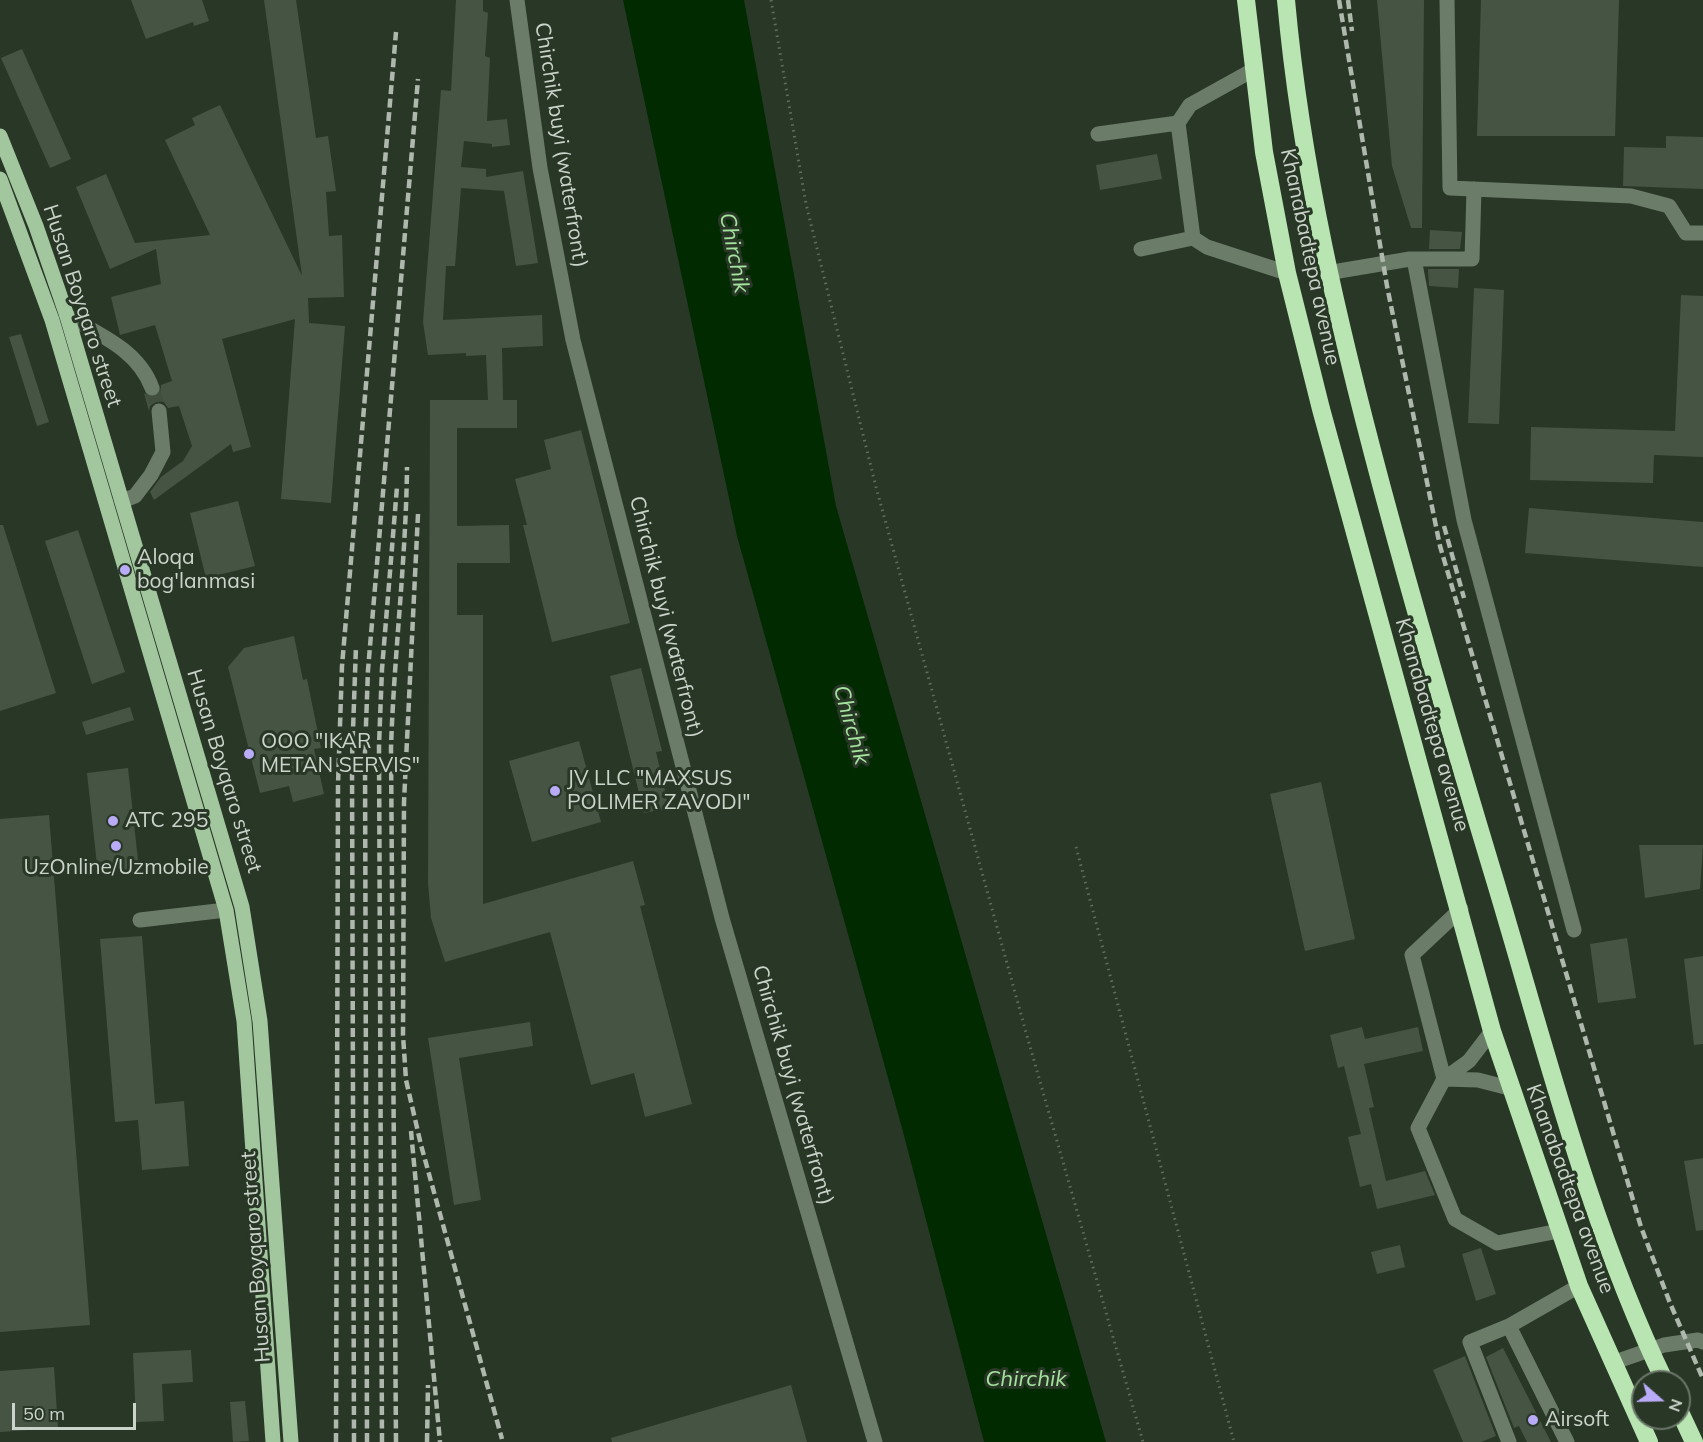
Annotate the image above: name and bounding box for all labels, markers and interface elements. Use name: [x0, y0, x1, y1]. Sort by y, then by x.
street label: Chirchik buyi (waterfront): [529, 20, 593, 270]
street label: Khanabadtepa avenue: [1275, 146, 1345, 368]
street label: Husan Boyqaro street: [37, 201, 127, 411]
water label: Chirchik: [713, 211, 755, 295]
street label: Chirchik buyi (waterfront): [624, 494, 708, 740]
place label: Aloqa bog'lanmasi: [137, 545, 255, 595]
marker: Aloqa bog'lanmasi: [118, 563, 132, 577]
street label: Khanabadtepa avenue: [1389, 615, 1475, 835]
street label: Husan Boyqaro street: [181, 666, 267, 876]
water label: Chirchik: [827, 682, 875, 768]
place label: OOO "IKAR METAN SERVIS": [261, 729, 420, 779]
marker: OOO "IKAR METAN SERVIS": [242, 747, 256, 761]
place label: JV LLC "MAXSUS POLIMER ZAVODI": [567, 766, 750, 816]
marker: JV LLC "MAXSUS POLIMER ZAVODI": [548, 784, 562, 798]
place label: ATC 295: [125, 808, 208, 834]
marker: ATC 295: [106, 814, 120, 828]
marker: UzOnline/Uzmobile: [109, 839, 123, 853]
place label: UzOnline/Uzmobile: [23, 855, 209, 881]
street label: Chirchik buyi (waterfront): [747, 962, 839, 1208]
street label: Khanabadtepa avenue: [1520, 1081, 1620, 1297]
street label: Husan Boyqaro street: [236, 1151, 276, 1363]
water label: Chirchik: [985, 1366, 1067, 1392]
north arrow: [1631, 1370, 1691, 1430]
scale bar: [15, 1391, 140, 1429]
text: N: [1665, 1396, 1688, 1415]
text: 50 m: [23, 1402, 65, 1425]
place label: Airsoft: [1545, 1407, 1609, 1433]
marker: Airsoft: [1526, 1413, 1540, 1427]

